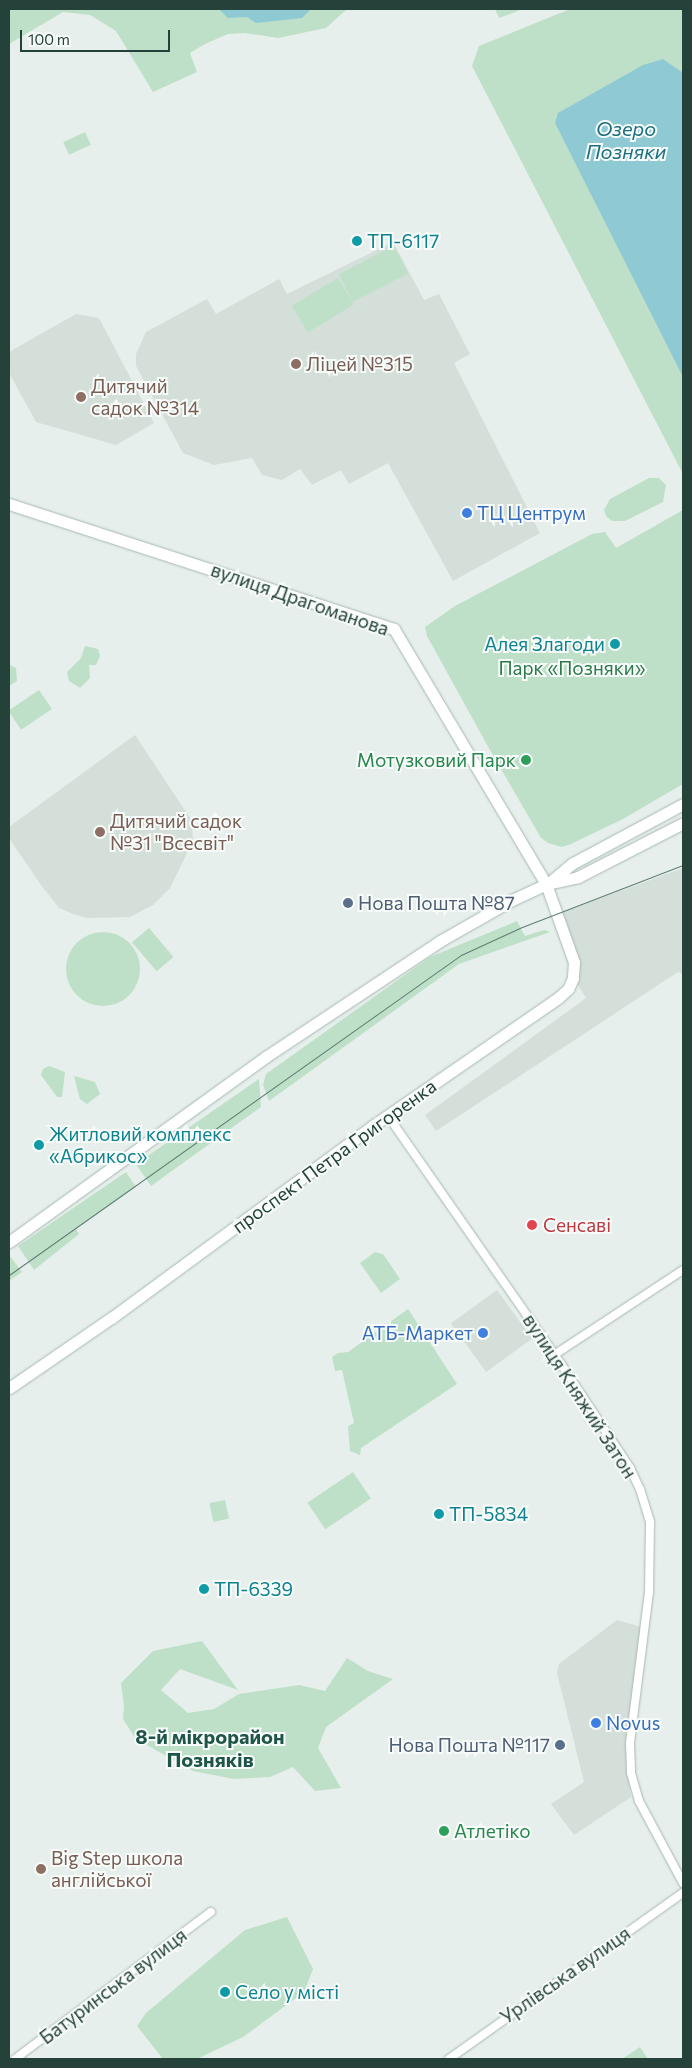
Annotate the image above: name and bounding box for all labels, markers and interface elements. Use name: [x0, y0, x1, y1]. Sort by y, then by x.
scale bar: [22, 20, 172, 52]
text: 100 m: [28, 30, 70, 48]
water label: Озеро Позняки: [586, 116, 666, 163]
place label: ТП-6117: [367, 230, 439, 252]
marker: ТП-6117: [351, 235, 363, 247]
place label: Ліцей №315: [306, 353, 413, 375]
marker: Ліцей №315: [290, 358, 302, 370]
place label: Дитячий садок №314: [91, 375, 199, 419]
marker: Дитячий садок №314: [75, 391, 87, 403]
place label: ТЦ Центрум: [477, 502, 586, 524]
marker: ТЦ Центрум: [461, 507, 473, 519]
street label: вулиця Драгоманова: [208, 558, 392, 640]
place label: Алея Злагоди: [484, 633, 605, 655]
marker: Алея Злагоди: [609, 638, 621, 650]
park label: Парк «Позняки»: [498, 657, 646, 679]
place label: Мотузковий Парк: [357, 749, 516, 771]
marker: Мотузковий Парк: [520, 754, 532, 766]
place label: Дитячий садок №31 "Всесвіт": [110, 810, 242, 854]
marker: Дитячий садок №31 "Всесвіт": [94, 826, 106, 838]
place label: Нова Пошта №87: [358, 892, 515, 914]
marker: Нова Пошта №87: [342, 897, 354, 909]
street label: проспект Петра Григоренка: [228, 1074, 440, 1238]
place label: Житловий комплекс «Абрикос»: [49, 1123, 231, 1167]
marker: Житловий комплекс «Абрикос»: [33, 1139, 45, 1151]
place label: Сенсаві: [543, 1214, 611, 1236]
marker: Сенсаві: [525, 1218, 539, 1232]
street label: вулиця Княжий Затон: [518, 1309, 642, 1483]
place label: АТБ-Маркет: [362, 1322, 473, 1344]
marker: АТБ-Маркет: [477, 1327, 489, 1339]
place label: ТП-5834: [449, 1503, 528, 1525]
marker: ТП-5834: [433, 1508, 445, 1520]
place label: ТП-6339: [214, 1578, 293, 1600]
marker: ТП-6339: [198, 1583, 210, 1595]
place label: Novus: [606, 1712, 660, 1734]
marker: Novus: [590, 1717, 602, 1729]
district label: 8-й мікрорайон Позняків: [135, 1724, 285, 1771]
place label: Нова Пошта №117: [389, 1734, 550, 1756]
marker: Нова Пошта №117: [554, 1739, 566, 1751]
place label: Атлетіко: [454, 1820, 531, 1842]
marker: Атлетіко: [438, 1825, 450, 1837]
place label: Big Step школа англiйськоï: [51, 1847, 183, 1891]
marker: Big Step школа англiйськоï: [35, 1863, 47, 1875]
street label: Урлівська вулиця: [496, 1922, 634, 2028]
street label: Батуринська вулиця: [35, 1923, 191, 2049]
place label: Село у місті: [235, 1981, 339, 2003]
marker: Село у місті: [219, 1986, 231, 1998]

